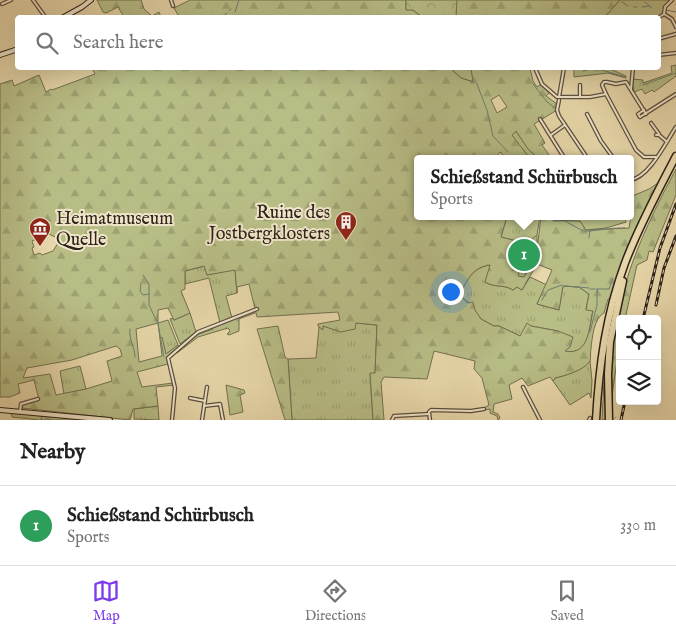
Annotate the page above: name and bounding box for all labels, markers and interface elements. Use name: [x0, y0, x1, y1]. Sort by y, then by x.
search box: [15, 15, 661, 70]
icon: search: [33, 29, 61, 57]
text: Search here: [73, 31, 164, 55]
popup: [414, 155, 634, 220]
text: Schießstand Schürbusch: [431, 166, 617, 190]
text: Sports: [431, 190, 473, 210]
place label: Ruine des Jostbergklosters: [207, 202, 330, 246]
place label: Heimatmuseum Quelle: [56, 208, 173, 252]
building icon: Ruine des Jostbergklosters: [334, 210, 358, 241]
museum icon: Heimatmuseum Quelle: [28, 216, 52, 247]
pin: 1: [508, 236, 540, 274]
your location: [438, 279, 464, 305]
map controls: [616, 315, 661, 405]
button: locate: [616, 315, 661, 360]
button: layers: [616, 360, 661, 405]
text: Nearby: [20, 439, 85, 466]
text: Schießstand Schürbusch: [67, 504, 254, 528]
text: 1: [33, 516, 39, 536]
text: 330 m: [620, 516, 656, 536]
text: Sports: [67, 528, 109, 548]
tab: Map: [92, 577, 120, 625]
tab: Directions: [305, 577, 366, 625]
tab: Saved: [551, 577, 584, 625]

